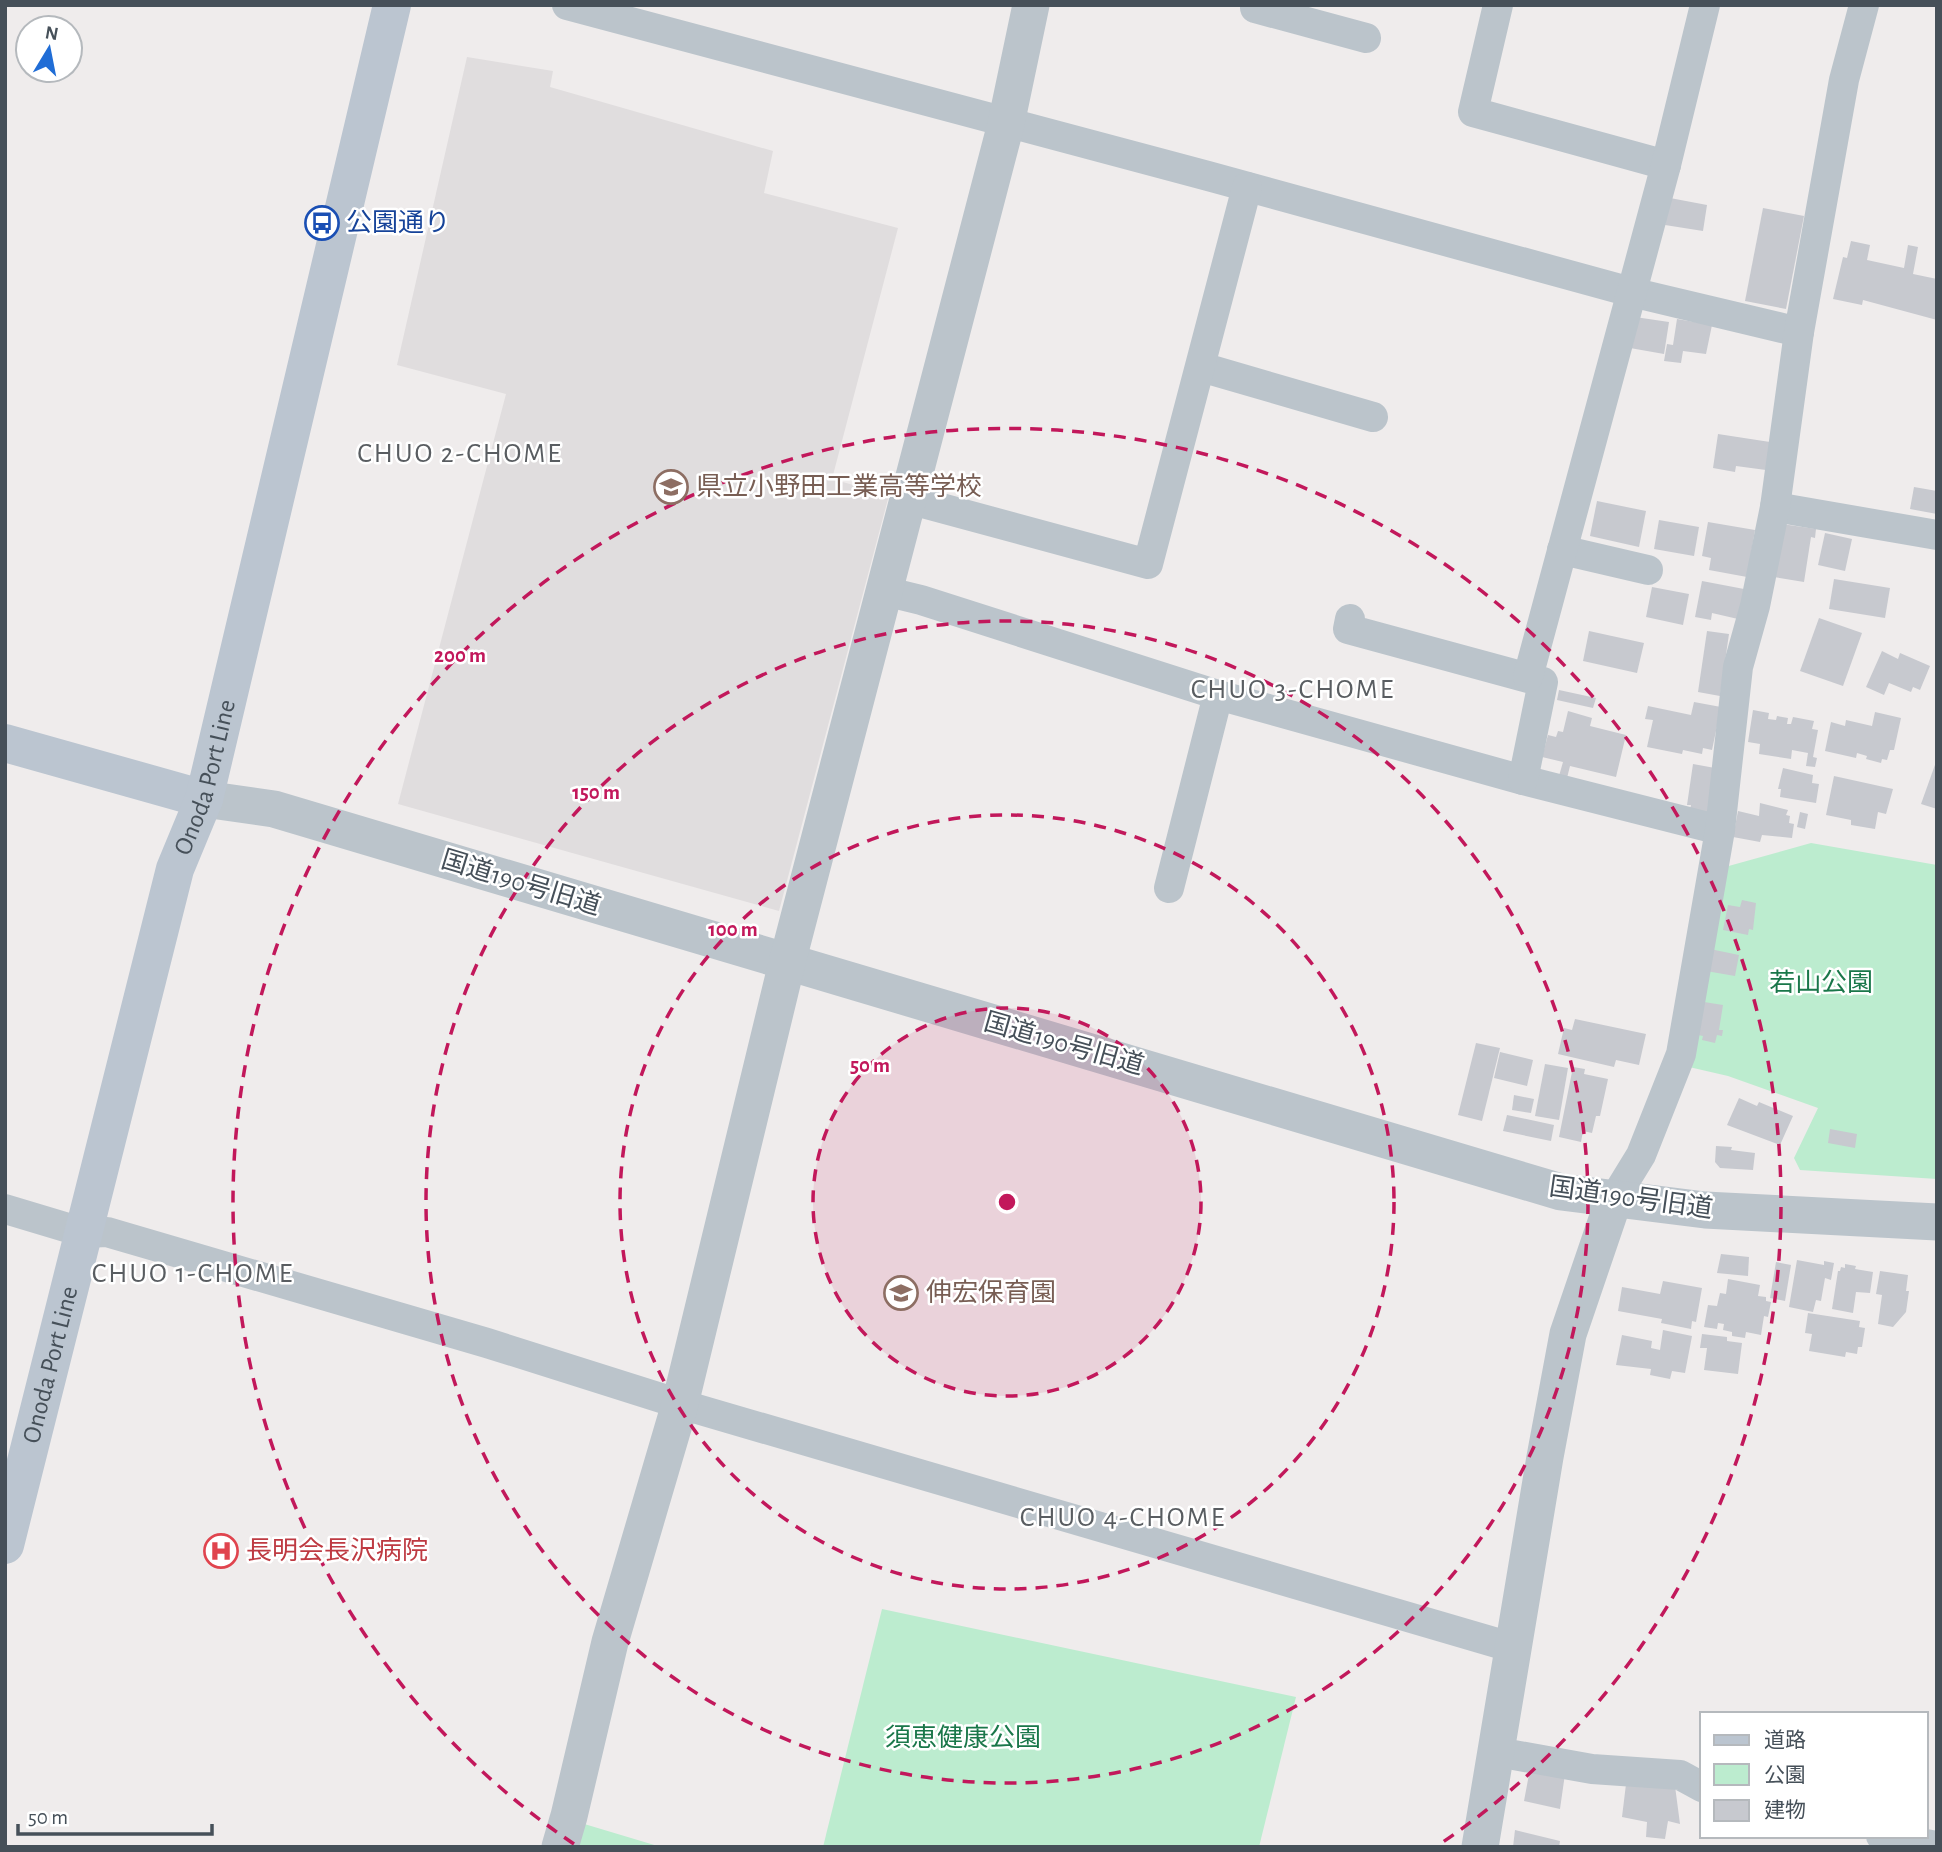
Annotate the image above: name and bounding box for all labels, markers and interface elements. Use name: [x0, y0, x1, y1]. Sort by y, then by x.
north arrow: [14, 14, 84, 84]
text: N: [44, 23, 60, 44]
bus stop icon: 公園通り: [303, 204, 341, 242]
place label: 公園通り: [346, 209, 450, 236]
district label: CHUO 2-CHOME: [357, 440, 563, 468]
school or university icon: 県立小野田工業高等学校: [652, 468, 690, 506]
place label: 県立小野田工業高等学校: [696, 472, 982, 500]
text: 200 m: [434, 645, 486, 666]
district label: CHUO 3-CHOME: [1191, 676, 1395, 704]
street label: Onoda Port Line: [169, 697, 240, 859]
text: 150 m: [572, 782, 620, 803]
street label: 国道190号旧道: [438, 846, 604, 920]
text: 100 m: [708, 919, 758, 940]
park label: 若山公園: [1769, 969, 1873, 996]
street label: 国道190号旧道: [981, 1008, 1147, 1079]
text: 50 m: [850, 1055, 890, 1076]
street label: 国道190号旧道: [1548, 1173, 1715, 1222]
centre of rings: [995, 1190, 1019, 1214]
district label: CHUO 1-CHOME: [92, 1260, 294, 1288]
school or university icon: 伸宏保育園: [882, 1274, 920, 1312]
place label: 伸宏保育園: [926, 1279, 1056, 1306]
street label: Onoda Port Line: [18, 1283, 83, 1446]
district label: CHUO 4-CHOME: [1020, 1504, 1226, 1532]
hospital icon: 長明会長沢病院: [202, 1532, 240, 1570]
place label: 長明会長沢病院: [246, 1537, 428, 1564]
legend: [1700, 1712, 1928, 1838]
park label: 須恵健康公園: [885, 1724, 1041, 1751]
text: 道路: [1764, 1729, 1806, 1751]
text: 公園: [1764, 1765, 1806, 1786]
scale bar: [18, 1792, 212, 1836]
text: 建物: [1764, 1799, 1806, 1821]
text: 50 m: [28, 1807, 68, 1828]

